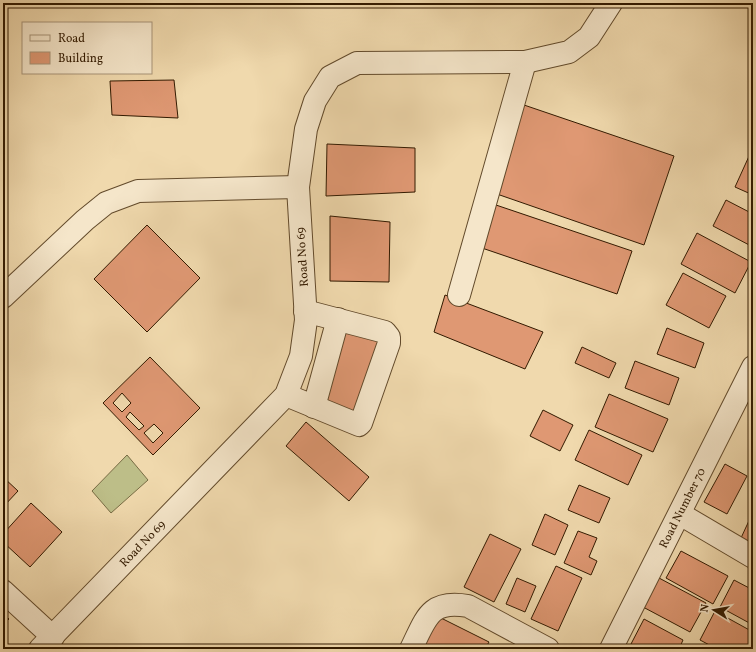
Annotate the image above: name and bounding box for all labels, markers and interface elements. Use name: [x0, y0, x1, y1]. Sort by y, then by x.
legend: [22, 22, 152, 74]
text: Road: [58, 31, 85, 47]
text: Building: [58, 51, 103, 67]
street label: Road No 69: [293, 227, 313, 287]
street label: Road Number 70: [656, 465, 710, 551]
street label: Road No 69: [117, 517, 169, 571]
north arrow: [694, 590, 734, 630]
text: N: [698, 603, 714, 614]

